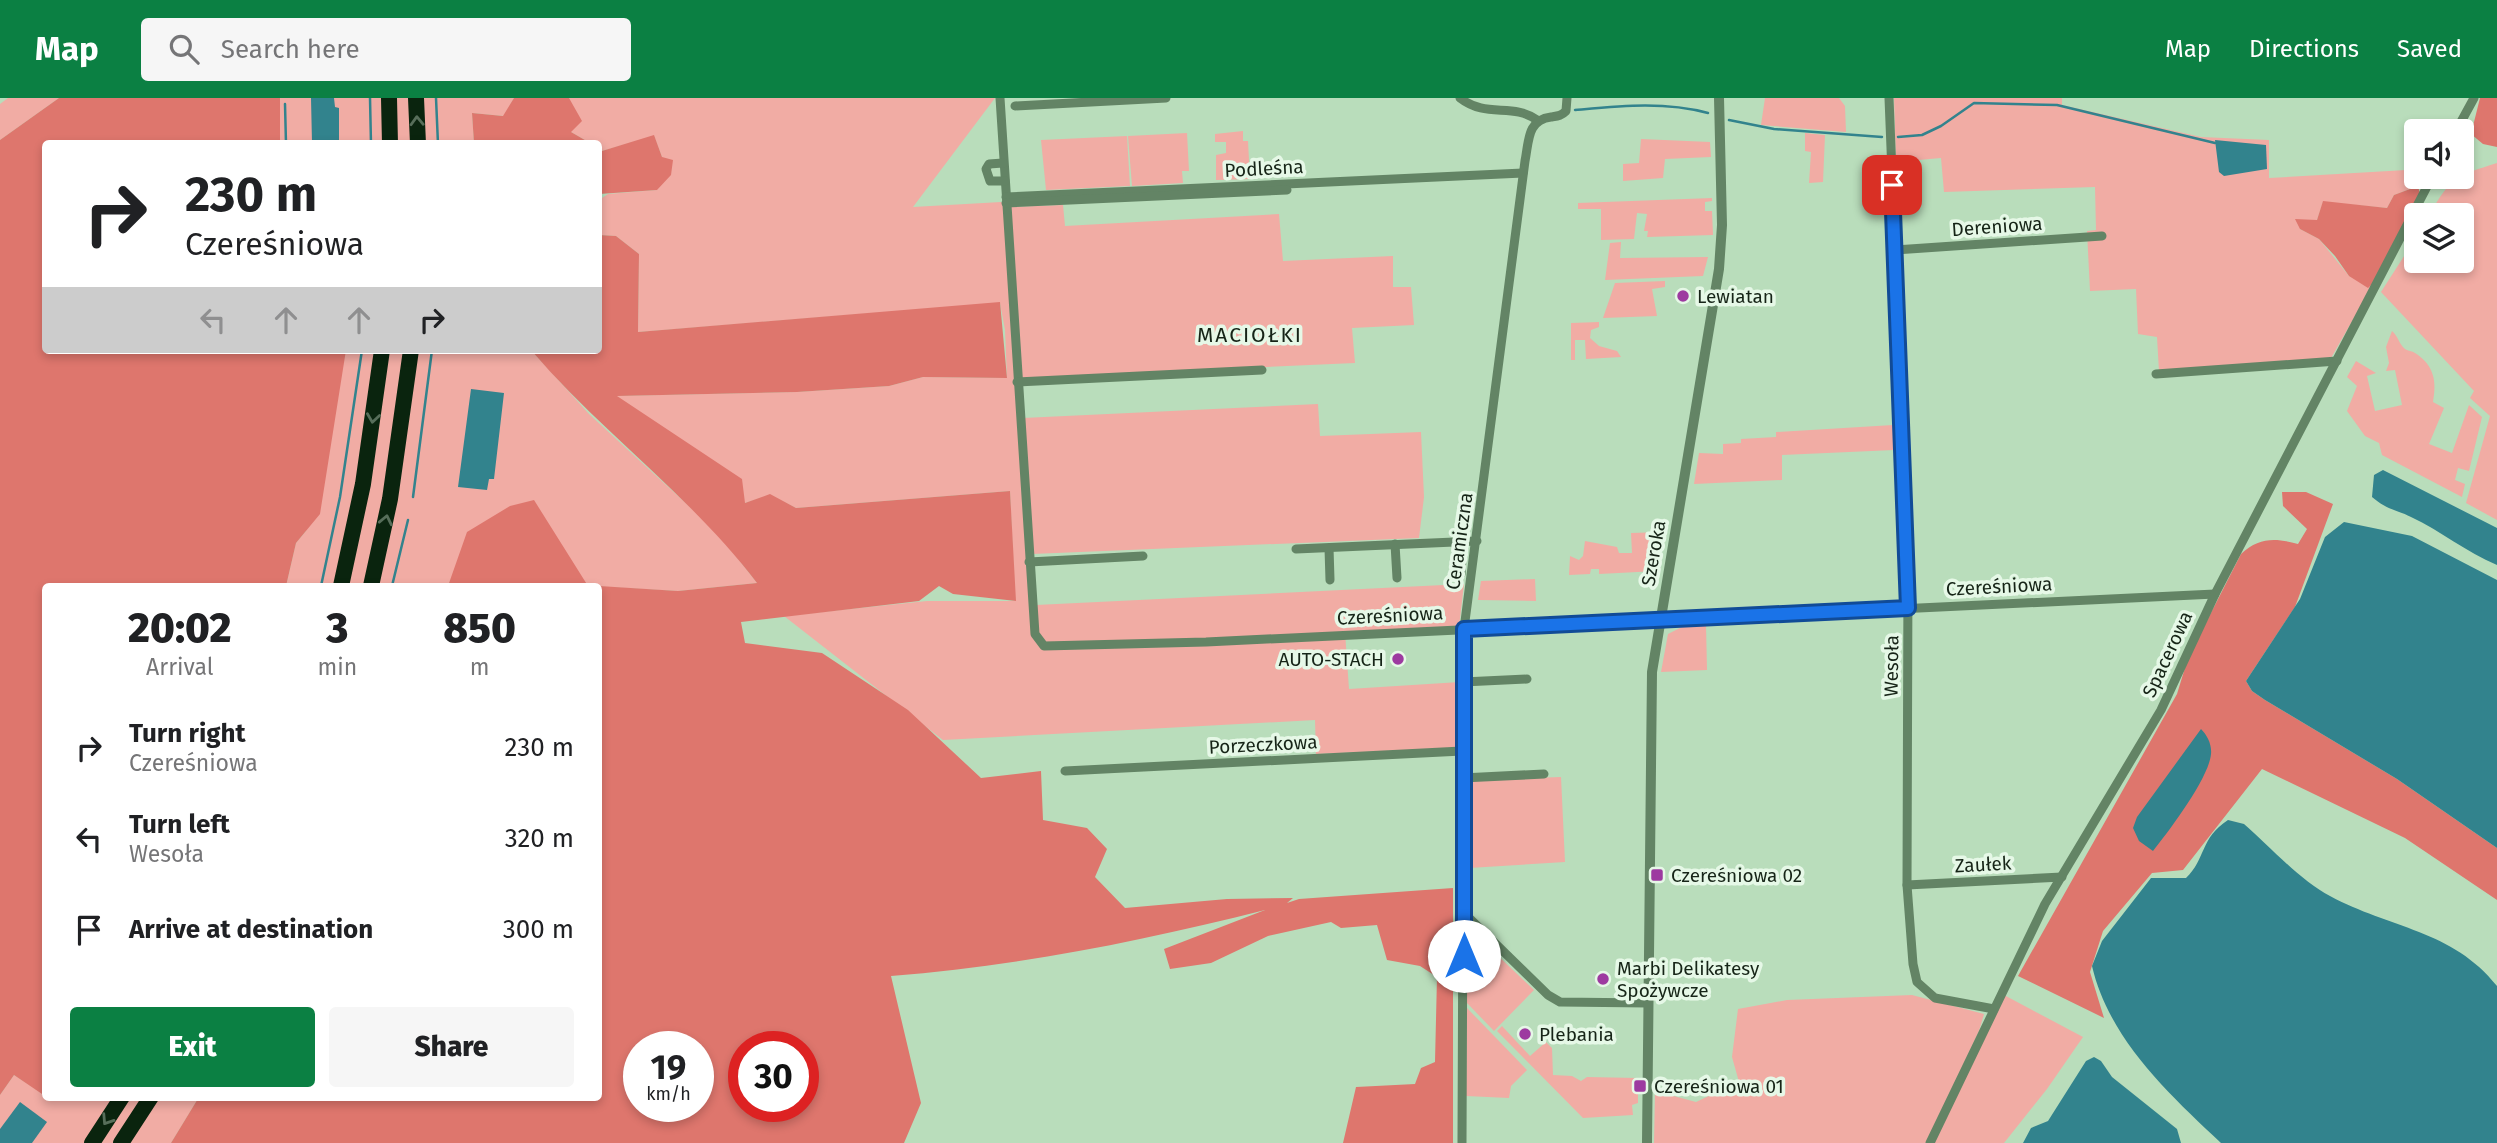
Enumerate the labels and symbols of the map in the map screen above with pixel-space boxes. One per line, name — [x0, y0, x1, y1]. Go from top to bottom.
one-way arrow — [410, 115, 425, 126]
street label: Podleśna — [1224, 155, 1304, 182]
pin — [1862, 155, 1922, 215]
street label: Dereniowa — [1951, 212, 2043, 241]
place label: Lewiatan — [1697, 285, 1774, 308]
marker: Lewiatan — [1675, 288, 1691, 304]
district label: MACIOŁKI — [1197, 322, 1303, 348]
one-way arrow — [366, 412, 381, 424]
street label: Ceramiczna — [1441, 491, 1478, 591]
one-way arrow — [377, 514, 392, 526]
street label: Szeroka — [1636, 518, 1671, 588]
street label: Czereśniowa — [1945, 572, 2053, 601]
street label: Czereśniowa — [1336, 601, 1444, 630]
street label: Spacerowa — [2137, 607, 2197, 701]
street label: Wesoła — [1879, 635, 1904, 697]
place label: AUTO-STACH — [1278, 648, 1384, 671]
marker: AUTO-STACH — [1390, 651, 1406, 667]
street label: Porzeczkowa — [1208, 730, 1318, 759]
street label: Zaułek — [1954, 852, 2012, 877]
place label: Czereśniowa 02 — [1671, 864, 1802, 887]
marker: Czereśniowa 02 — [1649, 867, 1665, 883]
position arrow — [1427, 919, 1501, 993]
place label: Marbi Delikatesy Spożywcze — [1617, 957, 1760, 1002]
marker: Marbi Delikatesy Spożywcze — [1595, 971, 1611, 987]
place label: Plebania — [1539, 1023, 1614, 1046]
marker: Plebania — [1517, 1026, 1533, 1042]
speed limit sign: 30 — [728, 1031, 819, 1122]
place label: Czereśniowa 01 — [1654, 1075, 1784, 1098]
marker: Czereśniowa 01 — [1632, 1078, 1648, 1094]
one-way arrow — [103, 1112, 116, 1125]

